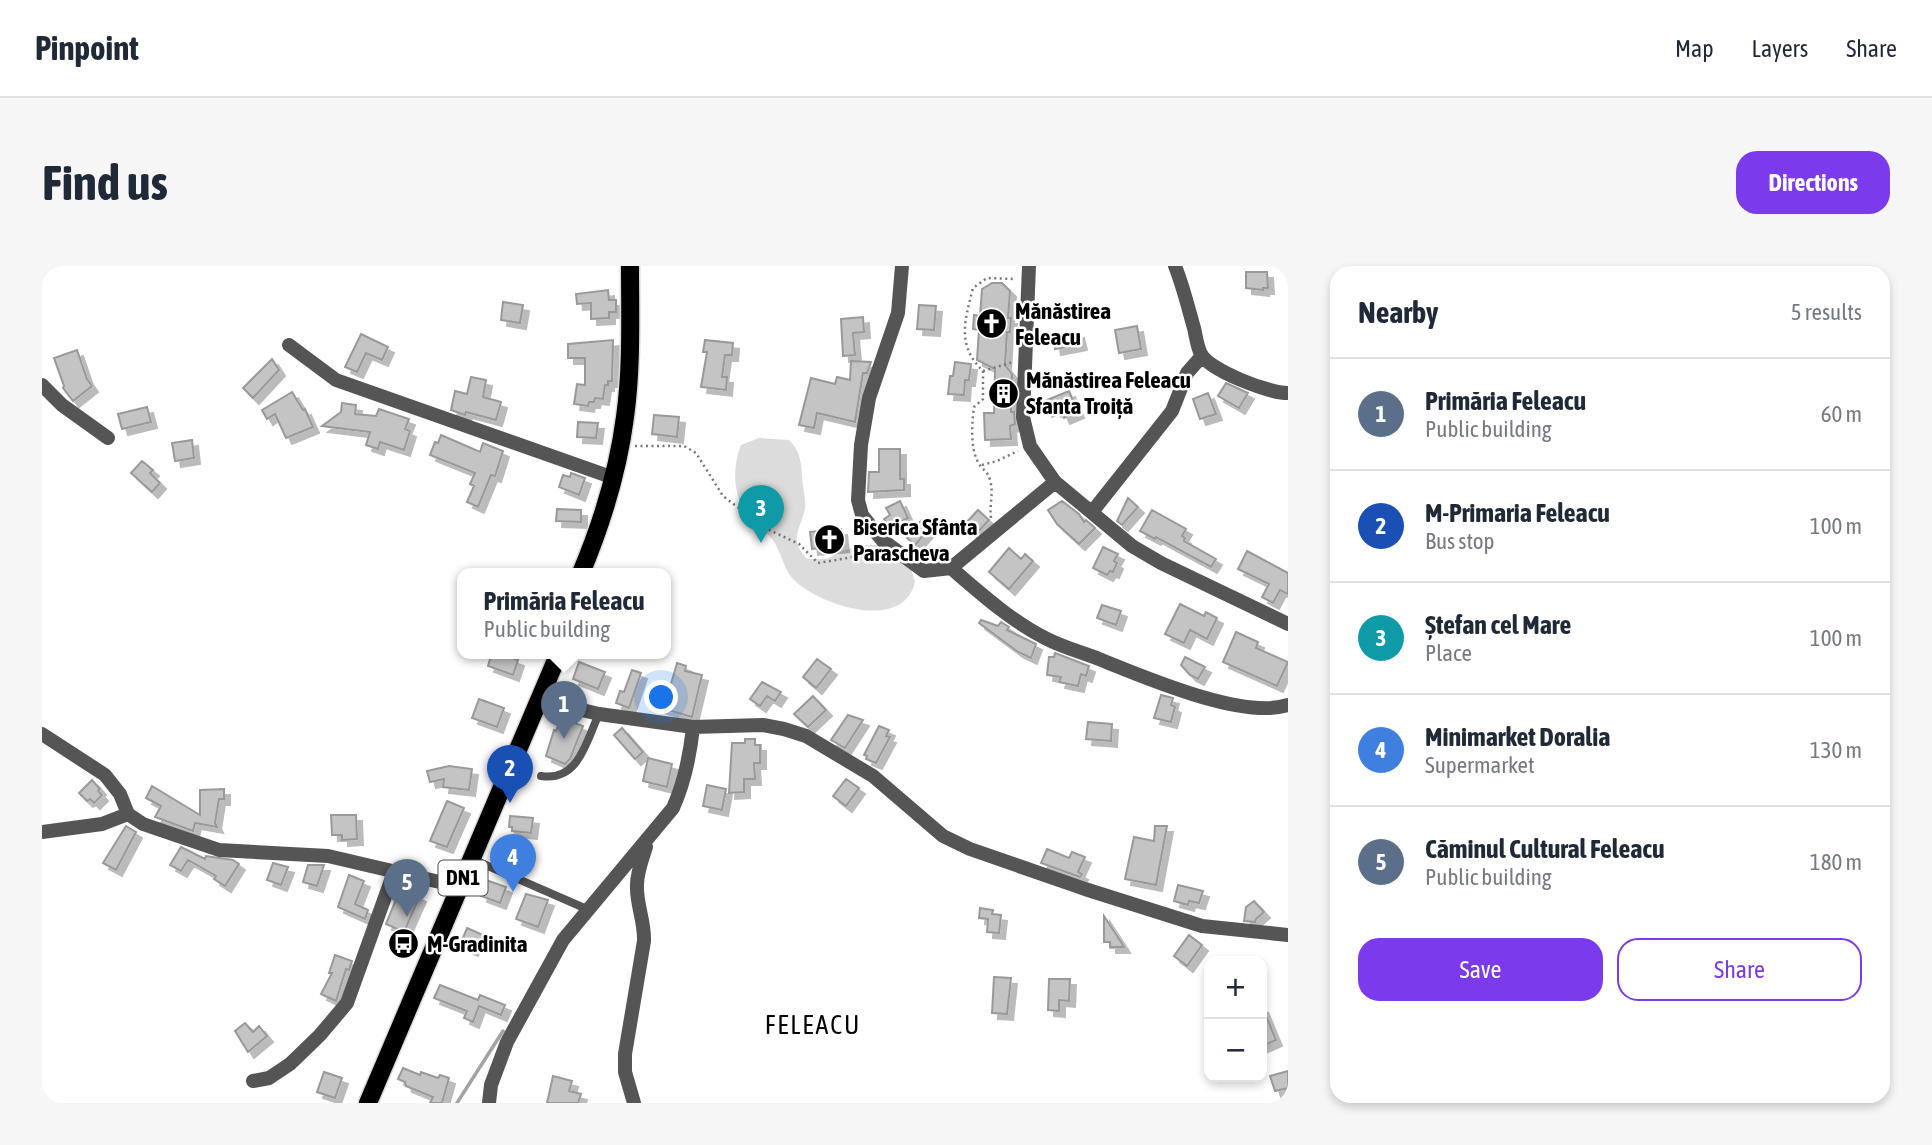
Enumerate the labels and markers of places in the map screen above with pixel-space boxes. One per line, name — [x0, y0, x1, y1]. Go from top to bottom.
place label: Mănăstirea Feleacu — [1015, 298, 1111, 350]
church icon: Mănăstirea Feleacu — [975, 307, 1009, 341]
place label: Mănăstirea Feleacu Sfanta Troiță — [1026, 367, 1191, 420]
building icon: Mănăstirea Feleacu Sfanta Troiță — [986, 376, 1020, 410]
pin: 3 — [738, 485, 784, 543]
place label: Biserica Sfânta Parascheva — [853, 514, 978, 566]
church icon: Biserica Sfânta Parascheva — [813, 523, 847, 557]
pin: 1 — [541, 681, 587, 739]
pin: 2 — [487, 745, 533, 803]
pin: 4 — [490, 834, 536, 892]
pin: 5 — [384, 859, 430, 917]
bus stop icon: M-Gradinita — [387, 927, 421, 961]
place label: M-Gradinita — [427, 931, 528, 957]

